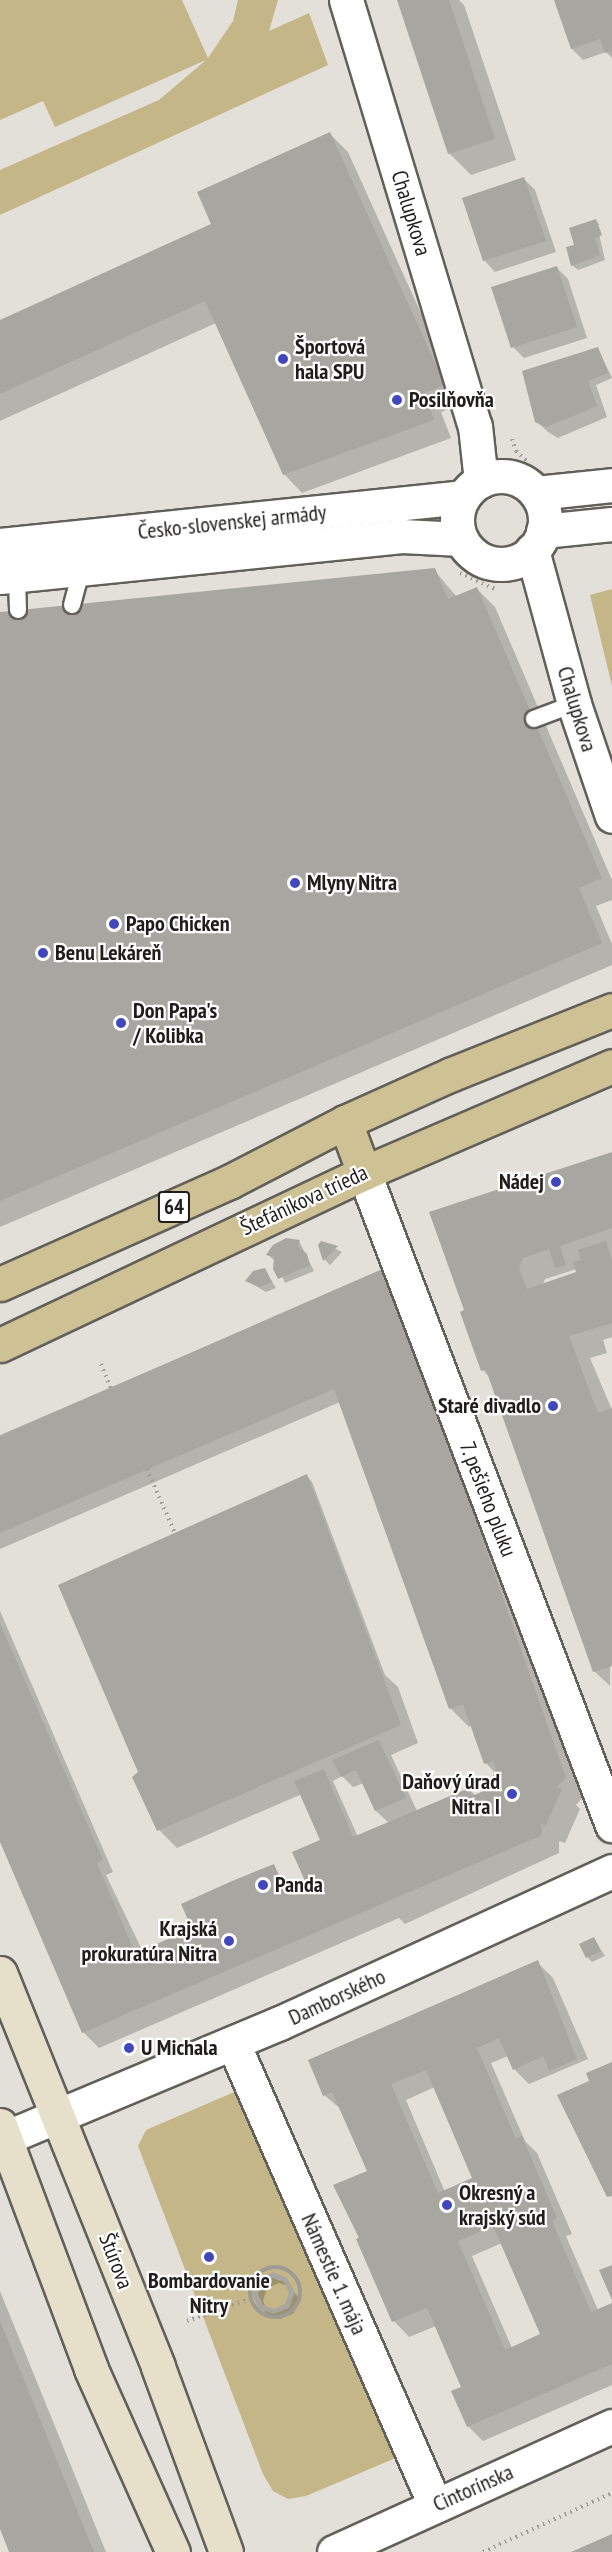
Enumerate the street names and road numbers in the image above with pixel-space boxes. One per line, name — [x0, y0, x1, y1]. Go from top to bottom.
street label: Chalupkova — [386, 167, 436, 259]
street label: Česko-slovenskej armády — [136, 499, 328, 545]
street label: Chalupkova — [552, 663, 602, 755]
street label: Štefánikova trieda — [236, 1159, 372, 1241]
road number: 64 — [158, 1189, 190, 1225]
street label: 7. pešieho pluku — [454, 1437, 522, 1561]
street label: Damborského — [284, 1963, 390, 2031]
street label: Námestie 1. mája — [295, 2209, 373, 2339]
street label: Štúrova — [93, 2229, 139, 2293]
street label: Cintorínska — [429, 2459, 517, 2517]

